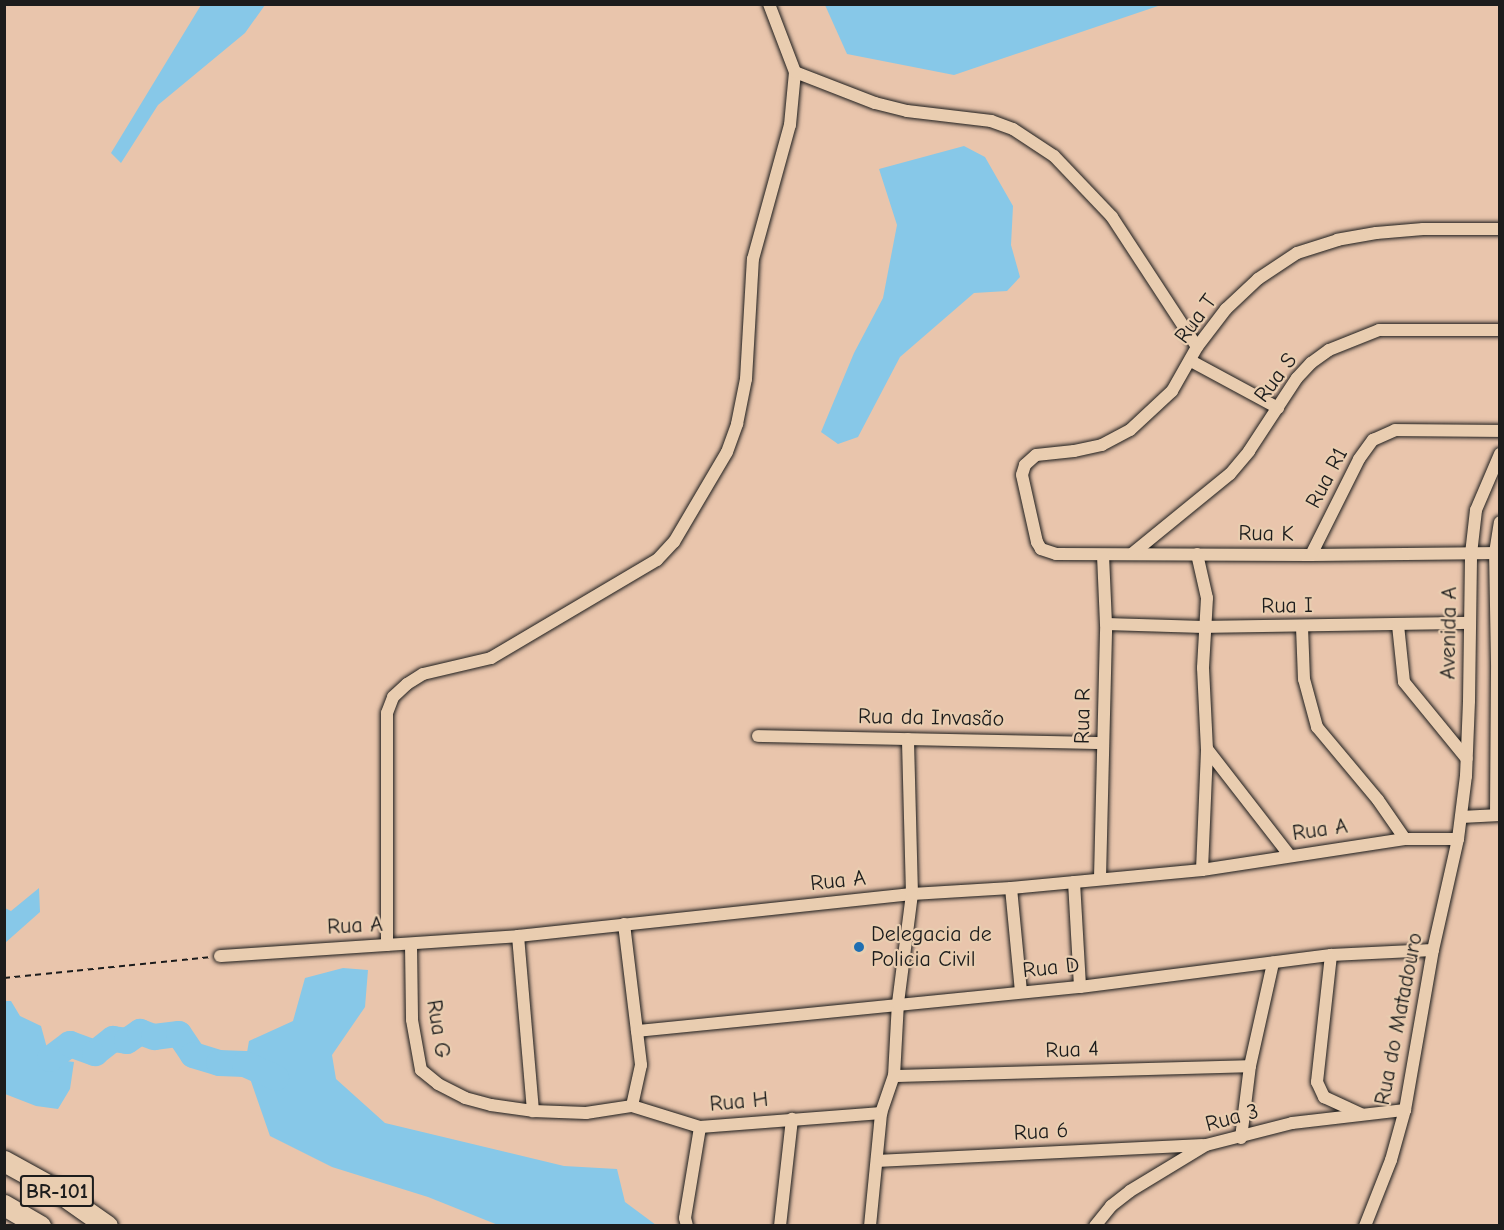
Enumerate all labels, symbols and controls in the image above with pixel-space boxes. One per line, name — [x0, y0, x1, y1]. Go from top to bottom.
street label: Rua T — [1169, 289, 1223, 349]
street label: Rua S — [1249, 348, 1303, 408]
street label: Rua R1 — [1300, 443, 1354, 513]
street label: Rua K — [1238, 520, 1294, 548]
street label: Avenida A — [1435, 586, 1463, 680]
street label: Rua I — [1261, 592, 1313, 620]
street label: Rua R — [1069, 688, 1097, 744]
street label: Rua da Invasão — [858, 704, 1004, 732]
street label: Rua A — [1291, 813, 1349, 847]
street label: Rua A — [809, 865, 867, 897]
street label: Rua A — [326, 911, 384, 941]
place label: Delegacia de Policia Civil — [871, 921, 992, 972]
street label: Rua do Matadouro — [1369, 931, 1429, 1107]
marker: Delegacia de Policia Civil — [852, 940, 866, 954]
street label: Rua D — [1021, 952, 1081, 984]
street label: Rua G — [420, 998, 456, 1060]
street label: Rua 4 — [1045, 1036, 1099, 1064]
street label: Rua H — [708, 1086, 770, 1118]
street label: Rua 3 — [1202, 1098, 1262, 1138]
street label: Rua 6 — [1013, 1117, 1069, 1147]
road number: BR-101 — [20, 1173, 94, 1209]

